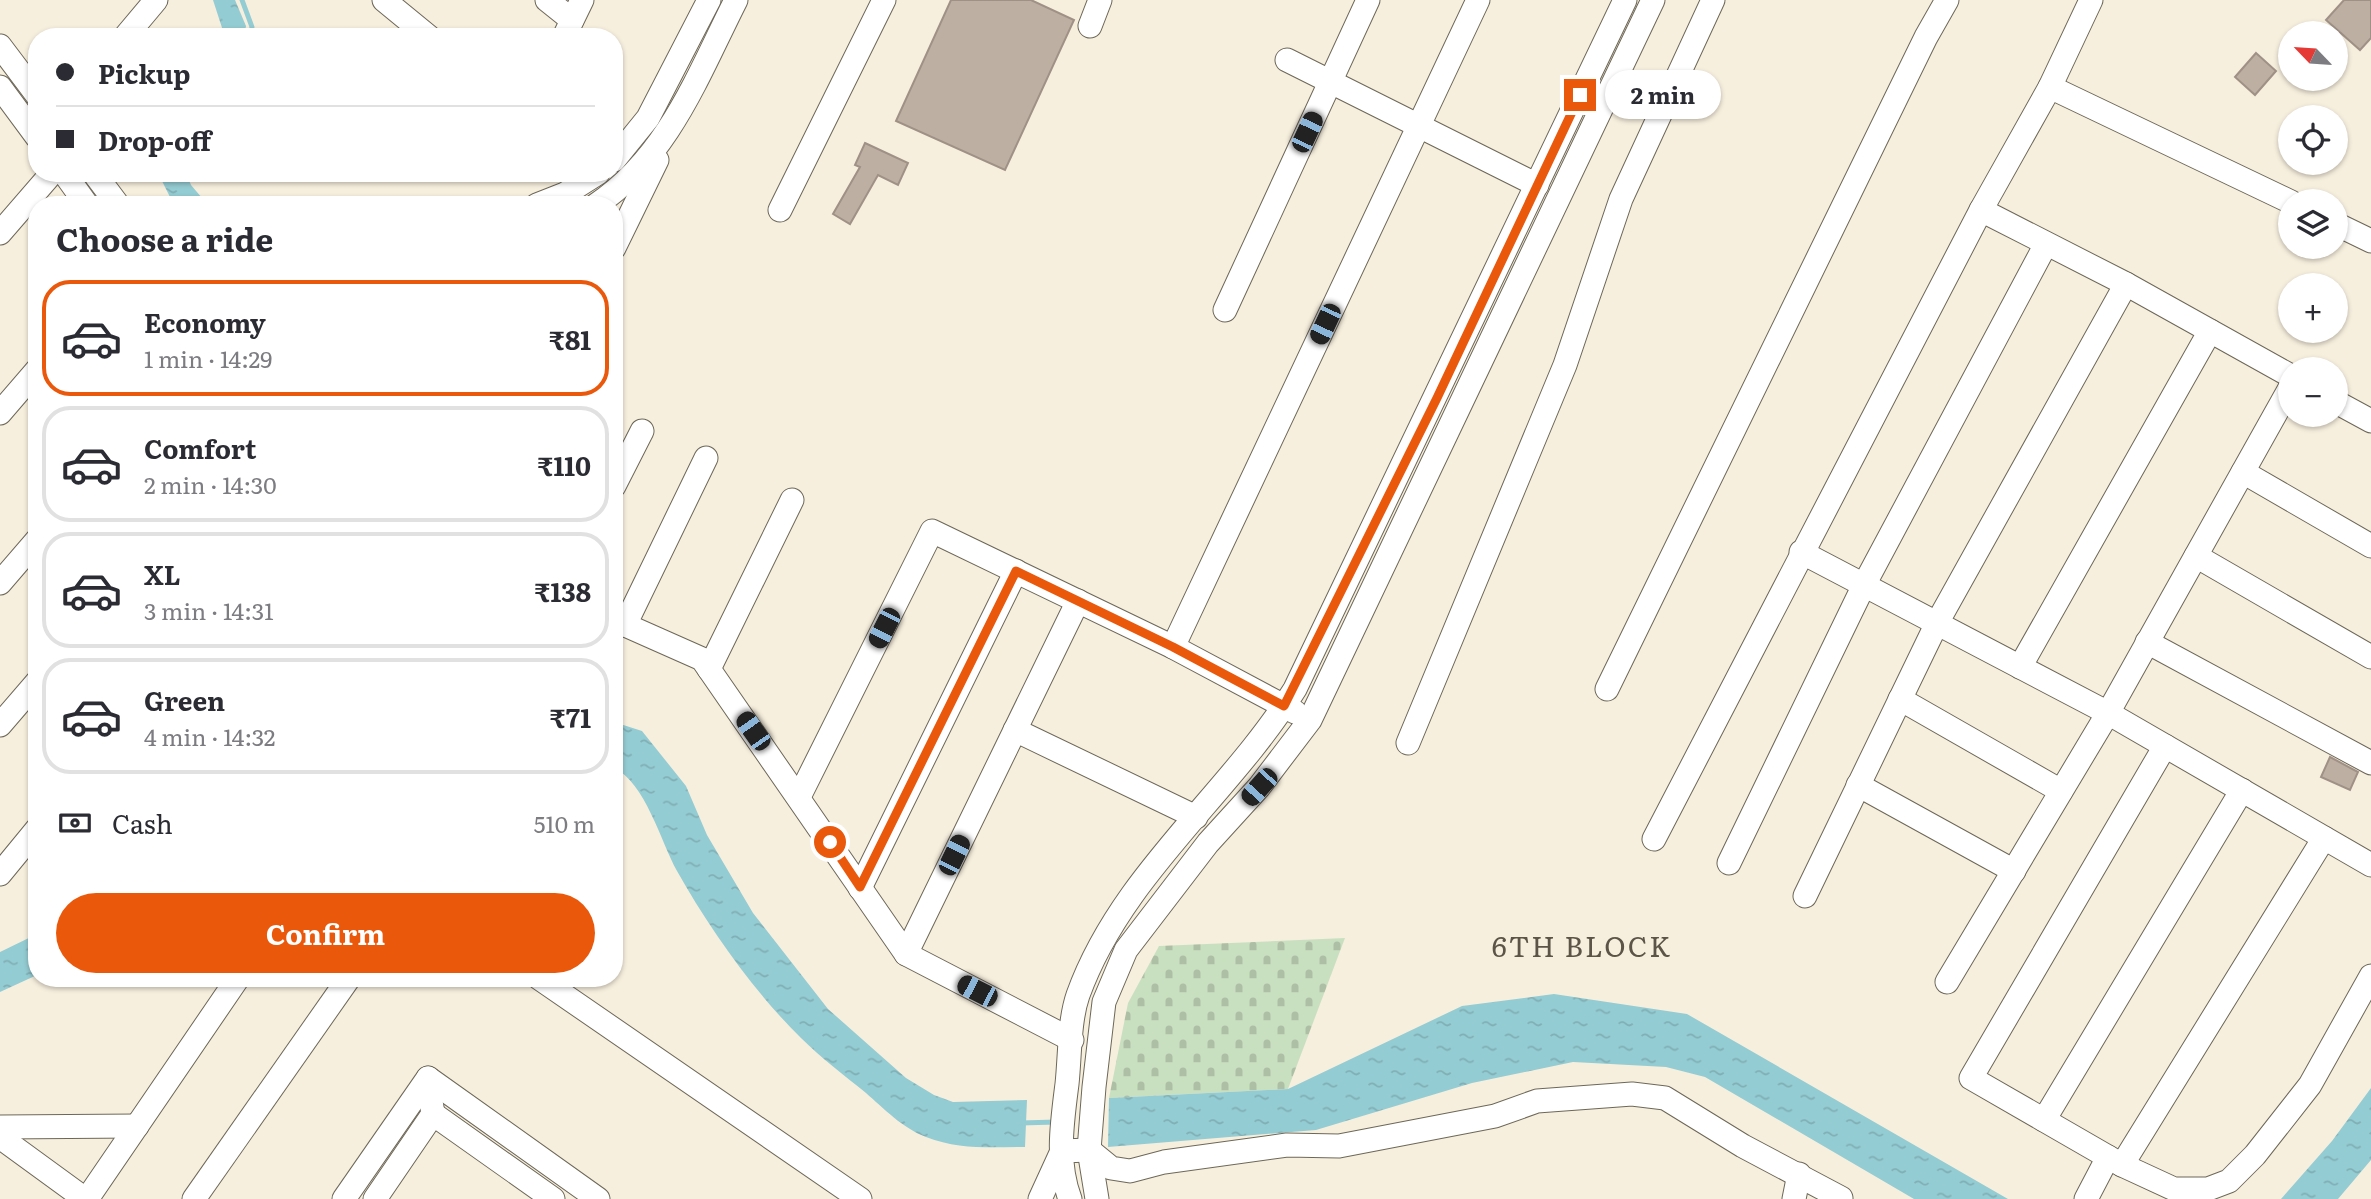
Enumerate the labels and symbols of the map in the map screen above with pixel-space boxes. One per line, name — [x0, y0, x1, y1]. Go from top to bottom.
north arrow — [2278, 21, 2348, 91]
callout: 2 min — [1604, 70, 1720, 119]
route end — [1564, 79, 1596, 111]
car — [1289, 109, 1326, 155]
car — [1307, 301, 1344, 347]
car — [866, 605, 903, 651]
car — [733, 708, 774, 754]
car — [1238, 764, 1281, 810]
route start — [814, 826, 846, 858]
car — [936, 832, 973, 878]
district label: 6TH BLOCK — [1492, 924, 1672, 966]
car — [954, 972, 1001, 1010]

